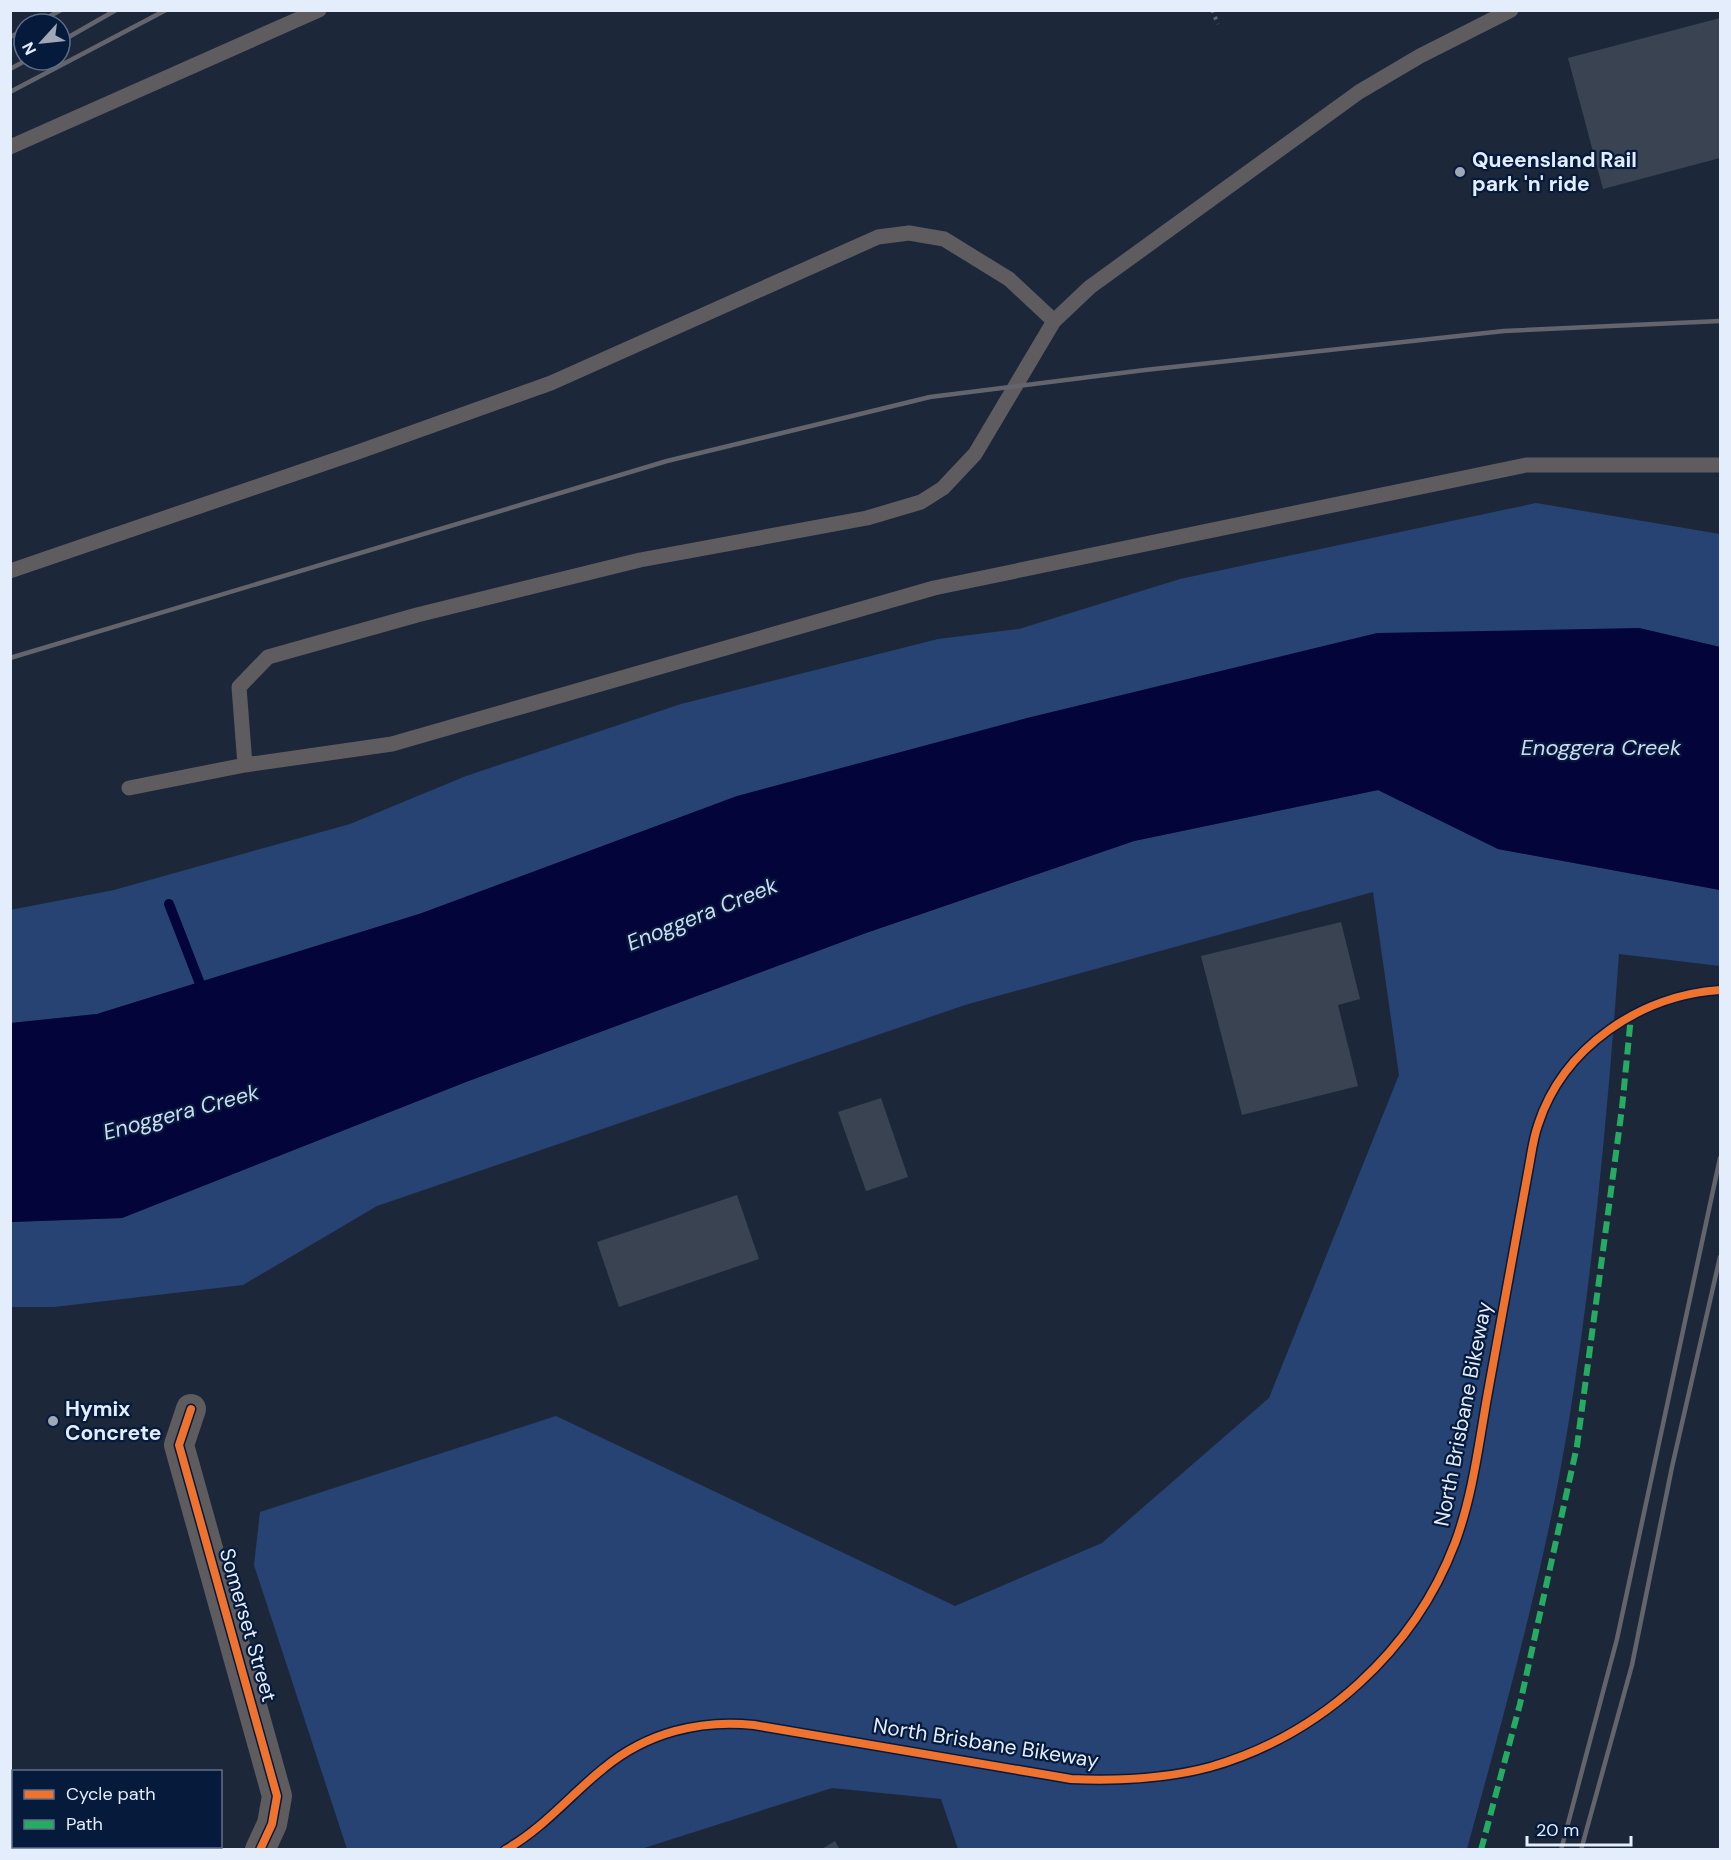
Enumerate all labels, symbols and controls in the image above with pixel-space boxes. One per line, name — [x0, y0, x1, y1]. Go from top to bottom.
north arrow — [12, 12, 72, 72]
text: N — [17, 39, 41, 59]
place label: Queensland Rail park 'n' ride — [1472, 146, 1637, 198]
marker: Queensland Rail park 'n' ride — [1453, 165, 1467, 179]
water label: Enoggera Creek — [1521, 733, 1682, 762]
water label: Enoggera Creek — [622, 870, 782, 957]
water label: Enoggera Creek — [100, 1077, 263, 1147]
street label: North Brisbane Bikeway — [1427, 1299, 1499, 1529]
place label: Hymix Concrete — [65, 1395, 161, 1447]
marker: Hymix Concrete — [46, 1414, 60, 1428]
street label: Somerset Street — [213, 1545, 283, 1705]
street label: North Brisbane Bikeway — [871, 1711, 1101, 1775]
legend — [12, 1770, 222, 1848]
text: Cycle path — [66, 1782, 156, 1806]
scale bar — [1527, 1809, 1630, 1847]
text: Path — [66, 1812, 103, 1836]
text: 20 m — [1536, 1818, 1579, 1842]

